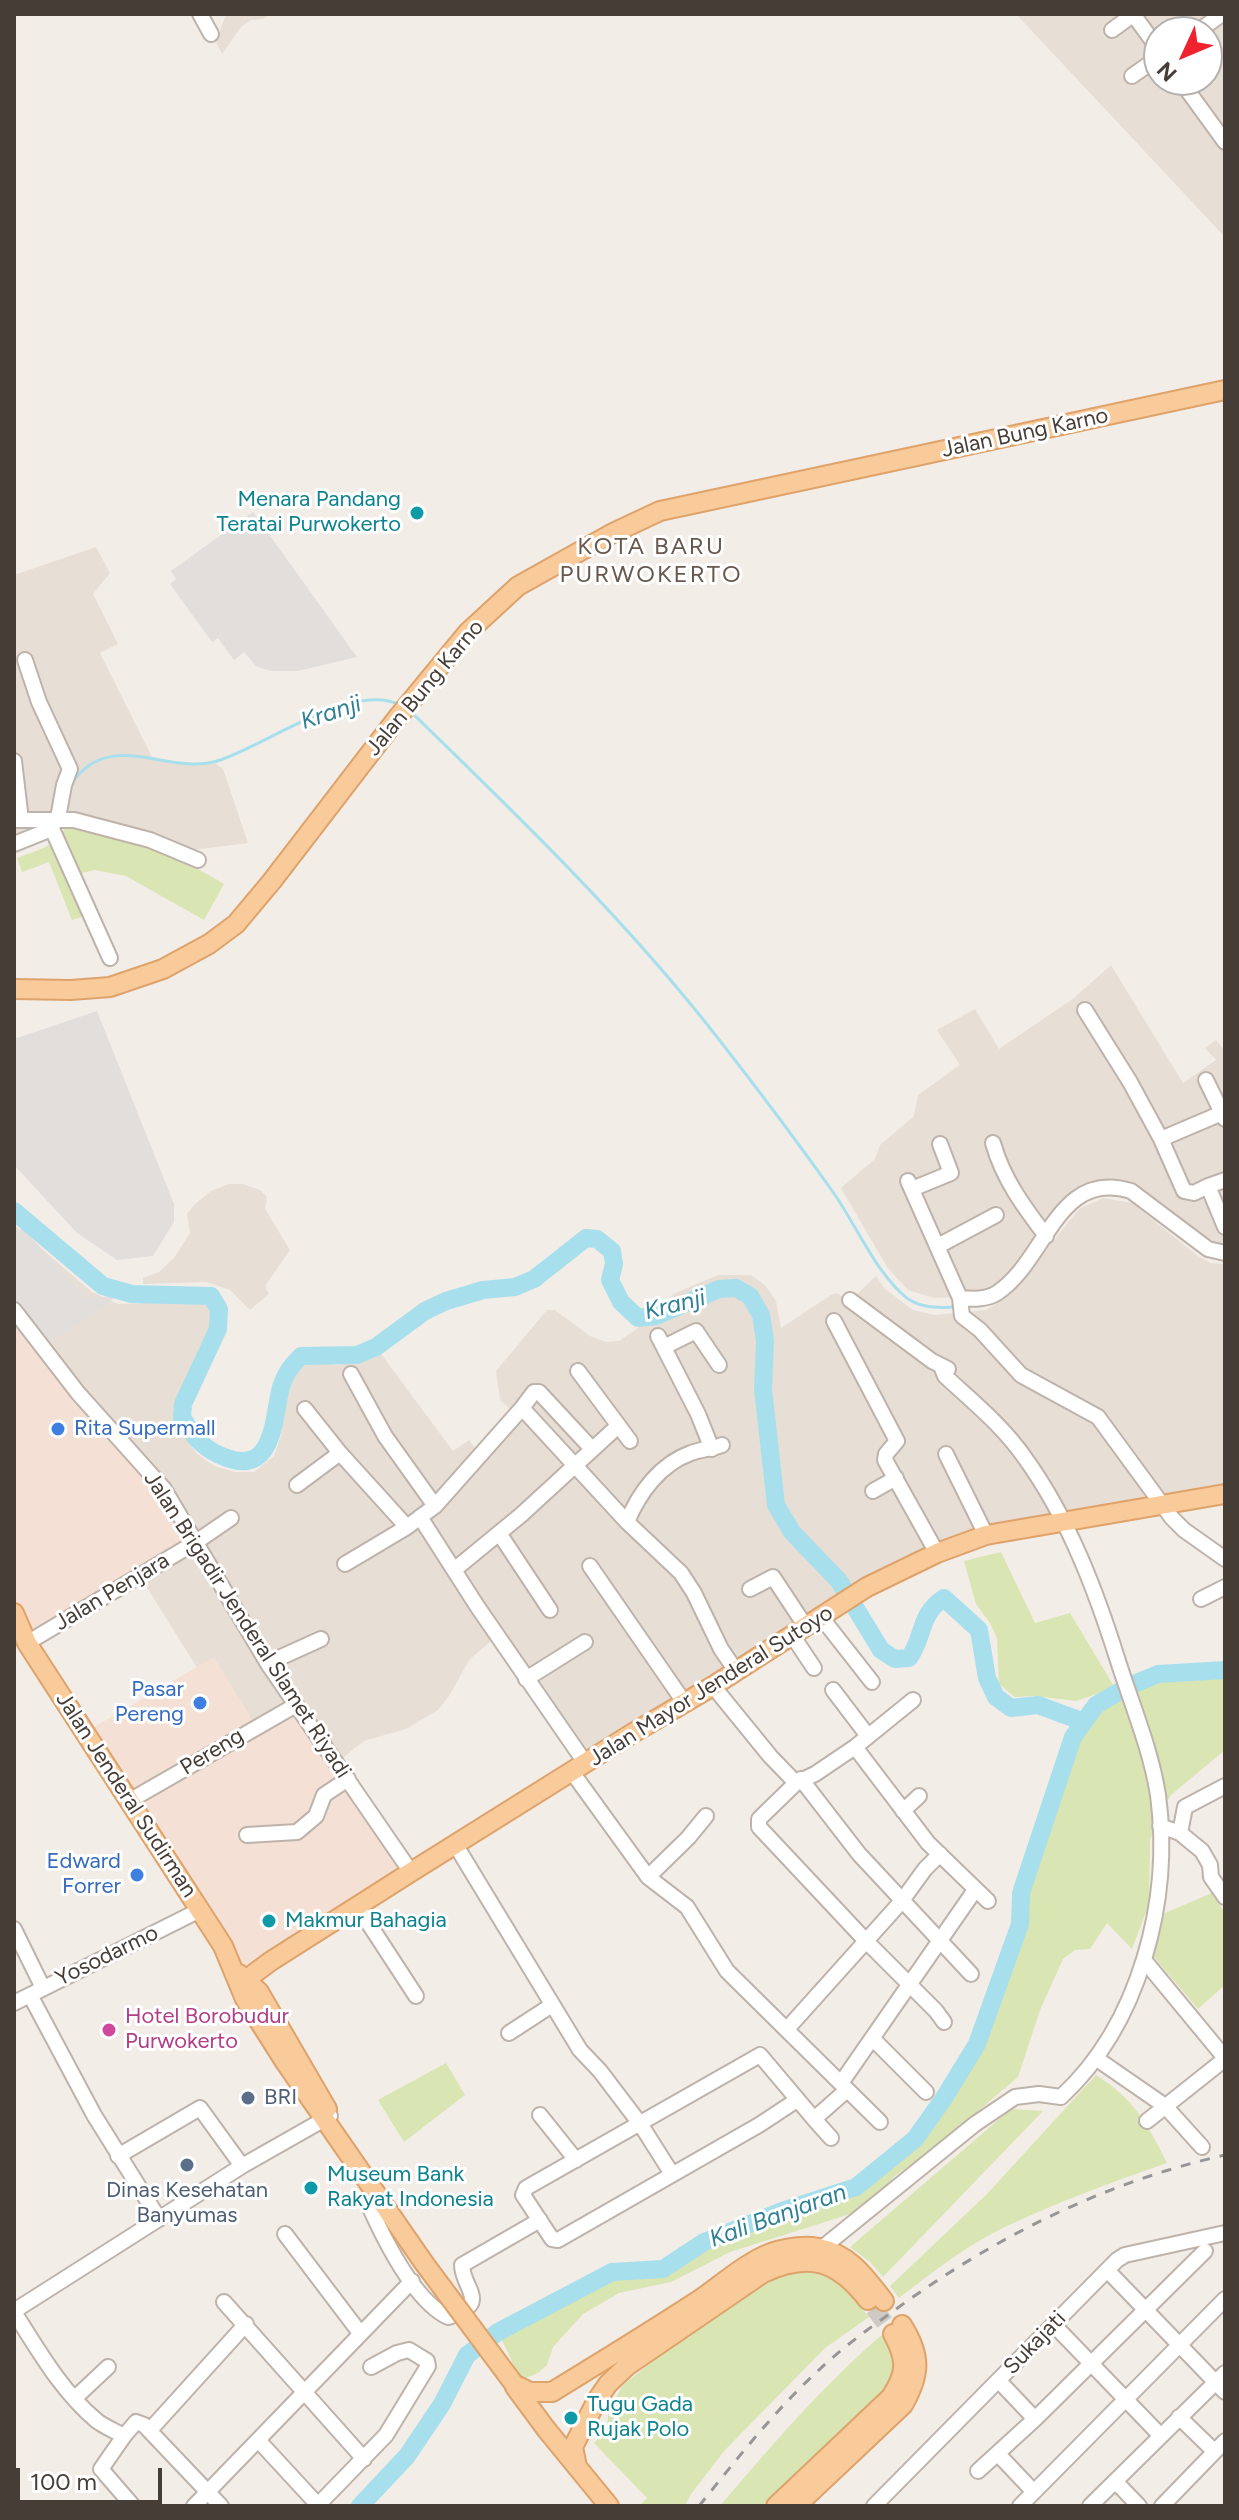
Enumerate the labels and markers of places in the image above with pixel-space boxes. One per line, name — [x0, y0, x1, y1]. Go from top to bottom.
place label: Menara Pandang Teratai Purwokerto — [217, 487, 401, 538]
marker: Menara Pandang Teratai Purwokerto — [408, 504, 426, 522]
place label: Rita Supermall — [74, 1416, 216, 1442]
marker: Rita Supermall — [49, 1420, 67, 1438]
place label: Pasar Pereng — [115, 1677, 184, 1728]
marker: Pasar Pereng — [191, 1694, 209, 1712]
place label: Edward Forrer — [47, 1849, 121, 1900]
marker: Edward Forrer — [128, 1866, 146, 1884]
place label: Makmur Bahagia — [285, 1908, 447, 1934]
marker: Makmur Bahagia — [260, 1912, 278, 1930]
place label: Hotel Borobudur Purwokerto — [125, 2004, 289, 2056]
marker: Hotel Borobudur Purwokerto — [100, 2021, 118, 2039]
place label: BRI — [264, 2085, 297, 2111]
marker: BRI — [239, 2089, 257, 2107]
marker: Dinas Kesehatan Banyumas — [178, 2156, 196, 2174]
place label: Museum Bank Rakyat Indonesia — [327, 2162, 494, 2214]
place label: Dinas Kesehatan Banyumas — [106, 2178, 268, 2230]
marker: Museum Bank Rakyat Indonesia — [302, 2179, 320, 2197]
place label: Tugu Gada Rujak Polo — [587, 2392, 693, 2444]
marker: Tugu Gada Rujak Polo — [562, 2409, 580, 2427]

